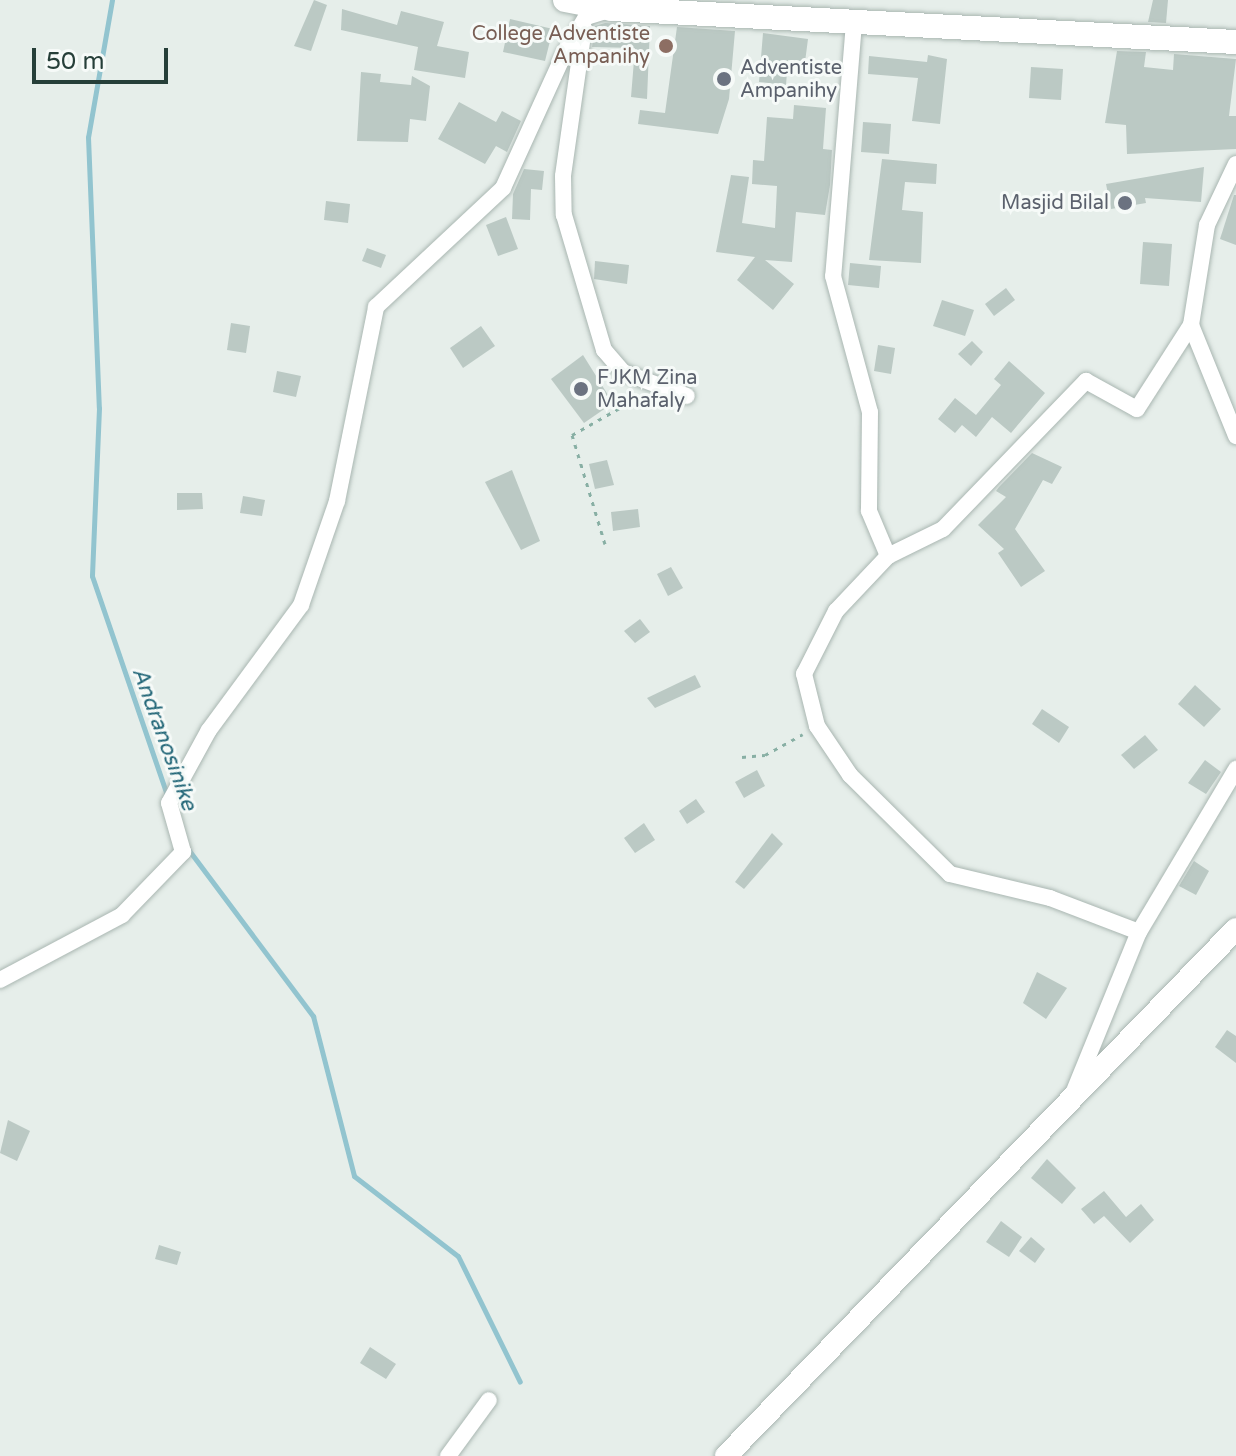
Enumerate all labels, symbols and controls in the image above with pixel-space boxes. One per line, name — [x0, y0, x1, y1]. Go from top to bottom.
place label: College Adventiste Ampanihy — [472, 22, 650, 69]
scale bar — [36, 32, 172, 82]
marker: College Adventiste Ampanihy — [657, 37, 675, 55]
text: 50 m — [46, 47, 104, 76]
place label: Adventiste Ampanihy — [740, 56, 842, 103]
marker: Adventiste Ampanihy — [715, 70, 733, 88]
place label: Masjid Bilal — [1001, 191, 1109, 215]
marker: Masjid Bilal — [1116, 194, 1134, 212]
place label: FJKM Zina Mahafaly — [597, 366, 698, 413]
marker: FJKM Zina Mahafaly — [572, 380, 590, 398]
water label: Andranosinike — [126, 664, 202, 814]

